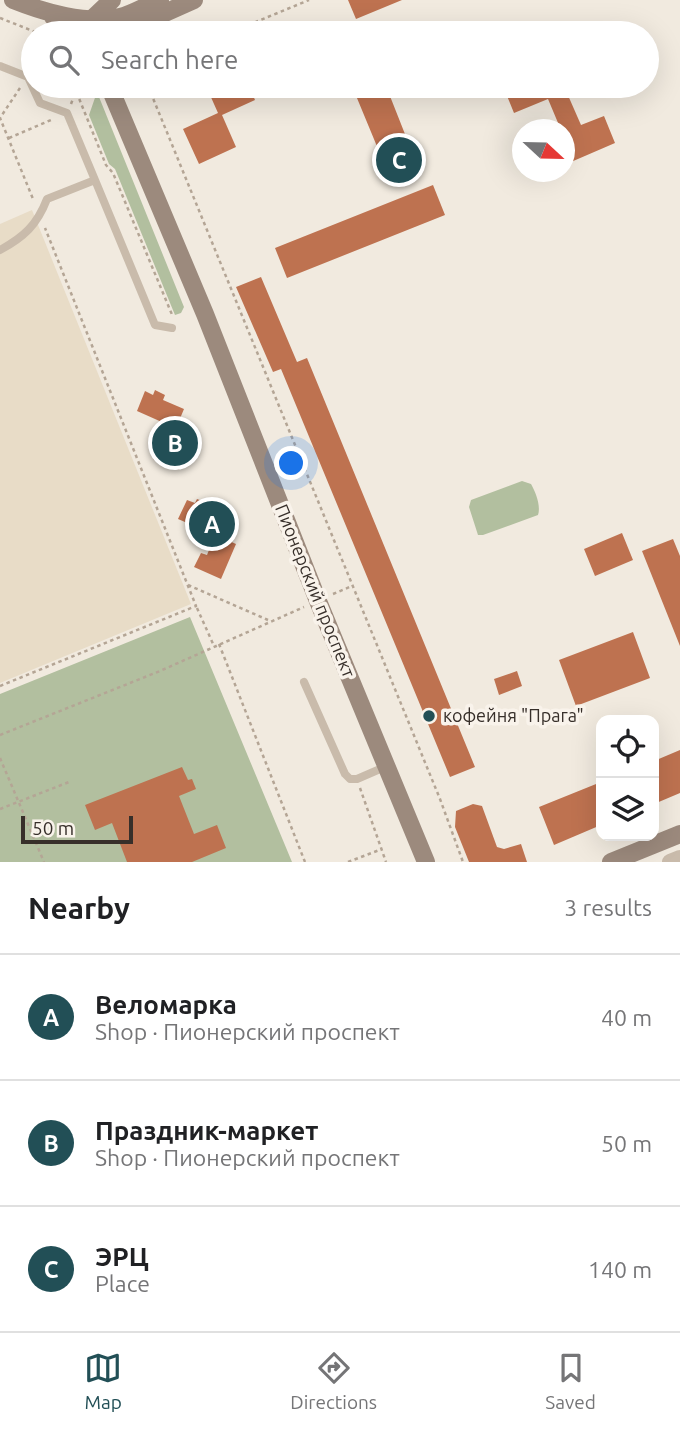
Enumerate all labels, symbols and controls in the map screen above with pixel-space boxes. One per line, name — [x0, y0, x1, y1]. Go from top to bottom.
search box — [21, 21, 659, 98]
icon: search — [45, 41, 83, 79]
text: Search here — [101, 45, 238, 74]
north arrow — [512, 119, 575, 182]
pin: C — [376, 134, 422, 186]
pin: B — [152, 417, 198, 469]
your location — [274, 446, 308, 480]
pin: A — [189, 498, 235, 550]
street label: Пионерский проспект — [272, 501, 360, 680]
place label: кофейня "Прага" — [443, 705, 584, 725]
marker: кофейня "Прага" — [421, 708, 437, 724]
map controls — [596, 715, 659, 841]
button: locate — [596, 715, 659, 778]
button: layers — [596, 778, 659, 841]
scale bar — [21, 813, 133, 845]
text: 50 m — [32, 817, 74, 839]
text: Nearby — [28, 891, 130, 925]
text: 3 results — [564, 895, 652, 920]
text: Веломарка — [95, 990, 237, 1019]
text: A — [43, 1005, 59, 1030]
text: 40 m — [601, 1005, 652, 1030]
text: Shop · Пионерский проспект — [95, 1019, 400, 1044]
text: Праздник-маркет — [95, 1116, 318, 1145]
text: B — [43, 1131, 59, 1156]
text: 50 m — [601, 1131, 652, 1156]
text: Shop · Пионерский проспект — [95, 1145, 400, 1170]
text: ЭРЦ — [95, 1242, 149, 1271]
text: C — [44, 1257, 58, 1282]
text: 140 m — [588, 1257, 652, 1282]
text: Place — [95, 1271, 150, 1296]
tab: Map — [84, 1349, 122, 1413]
tab: Directions — [290, 1349, 377, 1413]
tab: Saved — [545, 1349, 596, 1413]

